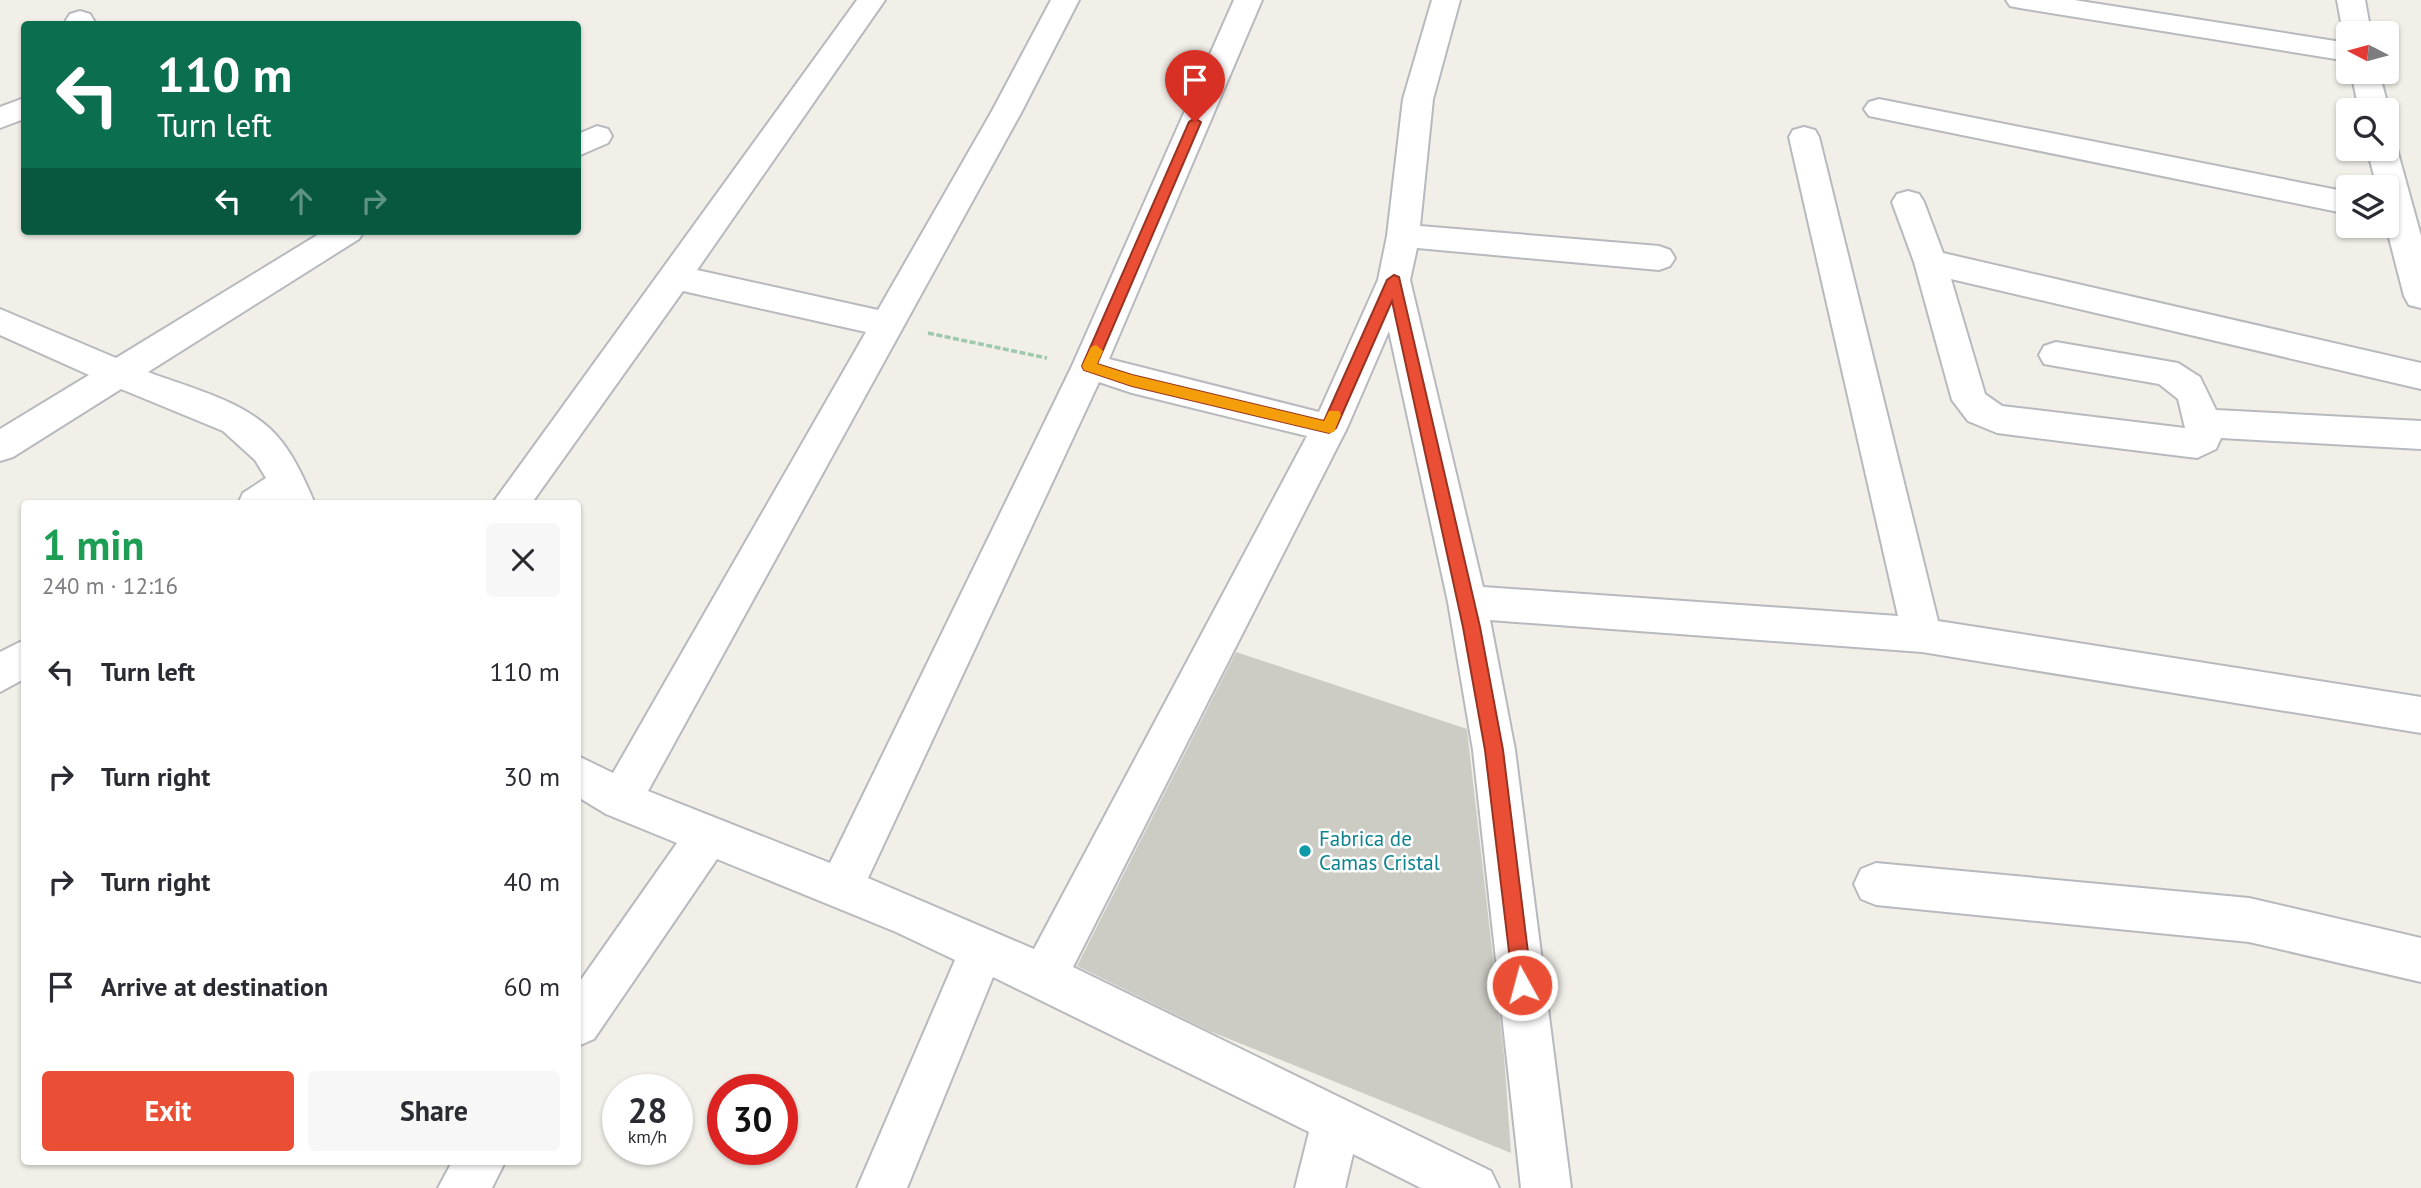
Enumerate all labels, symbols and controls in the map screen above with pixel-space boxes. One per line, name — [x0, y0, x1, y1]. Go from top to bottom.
north arrow — [2336, 21, 2399, 84]
map controls — [2336, 21, 2399, 238]
text: 110 m — [157, 42, 292, 106]
icon: left — [42, 49, 133, 140]
pin — [1165, 50, 1225, 122]
icon: arrive — [1176, 61, 1214, 99]
button: search — [2336, 98, 2399, 161]
text: Turn left — [157, 104, 272, 146]
button: layers — [2336, 175, 2399, 238]
icon: left — [209, 182, 247, 220]
icon: ahead — [282, 182, 320, 220]
icon: right — [355, 182, 393, 220]
text: 1 min — [42, 517, 144, 572]
button: close — [486, 523, 560, 597]
text: 240 m · 12:16 — [42, 571, 178, 600]
icon: left — [42, 653, 80, 691]
text: Turn left — [101, 655, 195, 688]
text: 110 m — [489, 655, 560, 688]
icon: right — [42, 758, 80, 796]
text: Turn right — [101, 760, 210, 793]
text: 30 m — [504, 760, 560, 793]
place label: Fabrica de Camas Cristal — [1319, 825, 1440, 876]
marker: Fabrica de Camas Cristal — [1297, 843, 1313, 859]
icon: right — [42, 863, 80, 901]
text: Turn right — [101, 865, 210, 898]
text: 40 m — [504, 865, 560, 898]
position arrow — [1485, 948, 1559, 1022]
icon: arrive — [42, 968, 80, 1006]
text: Arrive at destination — [101, 970, 328, 1003]
text: 60 m — [504, 970, 560, 1003]
button: Exit — [42, 1071, 294, 1151]
button: Share — [308, 1071, 560, 1151]
speed limit sign: 30 — [707, 1074, 798, 1165]
text: 28 — [628, 1087, 667, 1133]
text: km/h — [628, 1125, 667, 1148]

